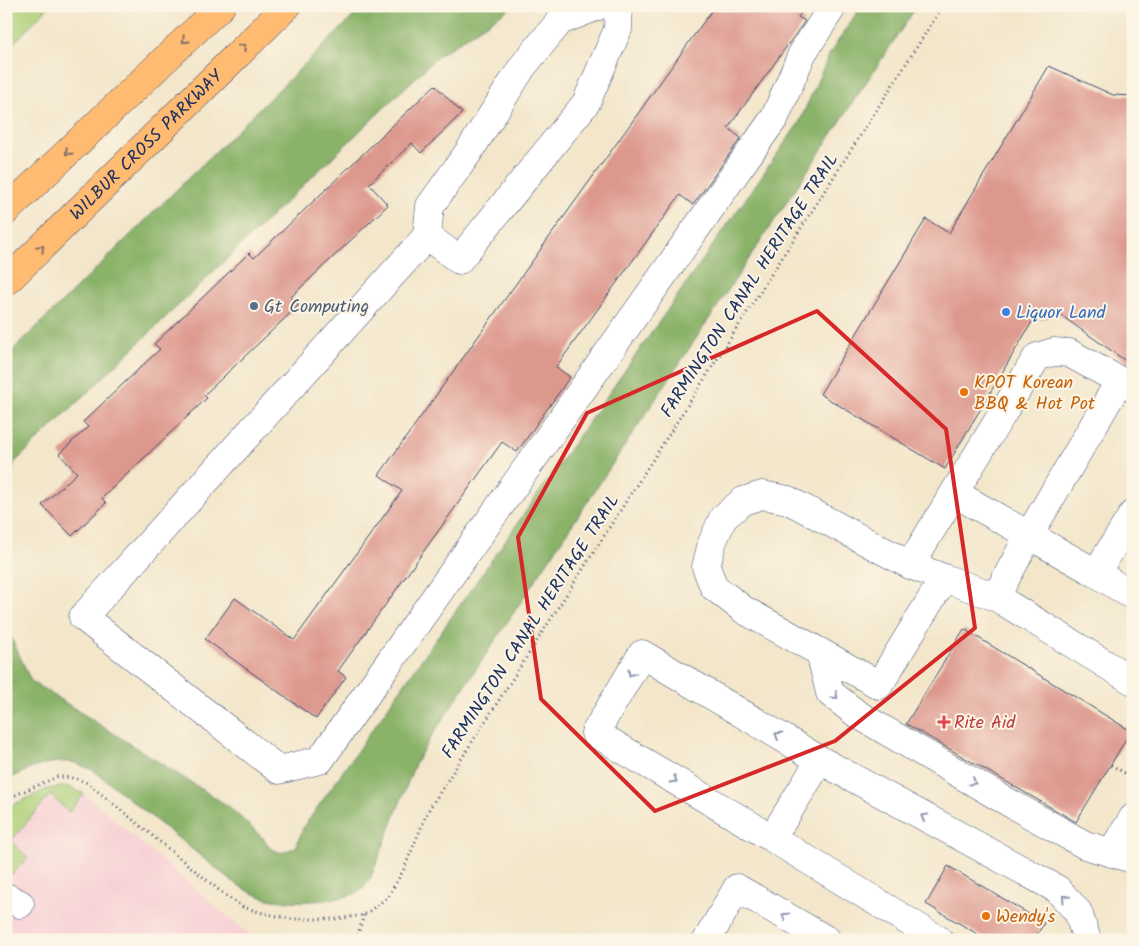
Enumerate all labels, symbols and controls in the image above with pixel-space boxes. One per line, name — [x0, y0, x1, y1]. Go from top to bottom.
one-way arrow — [182, 34, 191, 43]
one-way arrow — [238, 44, 247, 53]
street label: WILBUR CROSS PARKWAY — [63, 63, 231, 228]
one-way arrow — [65, 146, 74, 155]
street label: FARMINGTON CANAL HERITAGE TRAIL — [654, 148, 847, 424]
one-way arrow — [35, 245, 44, 254]
place label: Gt Computing — [264, 293, 369, 322]
place label: Liquor Land — [1016, 299, 1106, 328]
marker: Gt Computing — [248, 300, 260, 312]
marker: Liquor Land — [1000, 306, 1012, 318]
place label: KPOT Korean BBQ & Hot Pot — [974, 369, 1096, 419]
marker: KPOT Korean BBQ & Hot Pot — [958, 386, 970, 398]
street label: FARMINGTON CANAL HERITAGE TRAIL — [435, 489, 628, 765]
one-way arrow — [628, 667, 638, 676]
one-way arrow — [829, 691, 838, 700]
place label: Rite Aid — [954, 709, 1016, 738]
marker: Rite Aid — [938, 716, 950, 728]
one-way arrow — [775, 731, 784, 741]
one-way arrow — [669, 774, 678, 784]
one-way arrow — [967, 775, 976, 785]
one-way arrow — [921, 813, 930, 823]
one-way arrow — [1061, 894, 1070, 903]
place label: Wendy's — [996, 903, 1056, 932]
marker: Wendy's — [980, 910, 992, 922]
one-way arrow — [781, 912, 790, 922]

